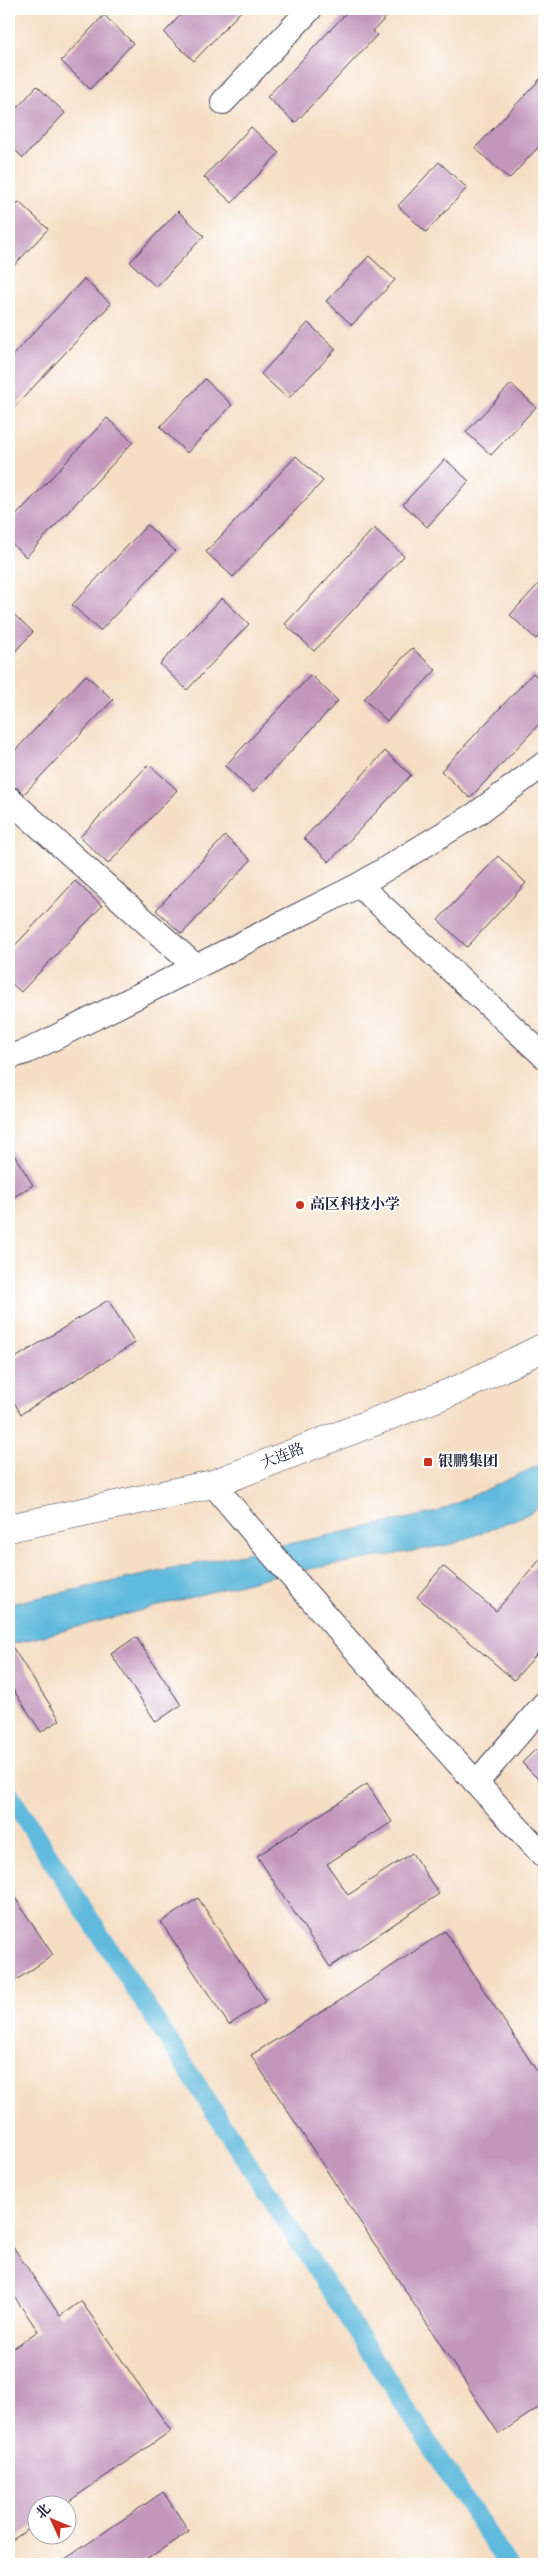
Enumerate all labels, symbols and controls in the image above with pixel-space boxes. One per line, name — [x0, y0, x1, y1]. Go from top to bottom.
place label: 高区科技小学 — [310, 1195, 400, 1216]
marker: 高区科技小学 — [294, 1199, 306, 1211]
street label: 大连路 — [258, 1439, 308, 1475]
place label: 银鹏集团 — [438, 1452, 498, 1473]
marker: 银鹏集团 — [422, 1456, 434, 1468]
north arrow — [28, 2496, 78, 2546]
text: 北 — [32, 2500, 55, 2524]

